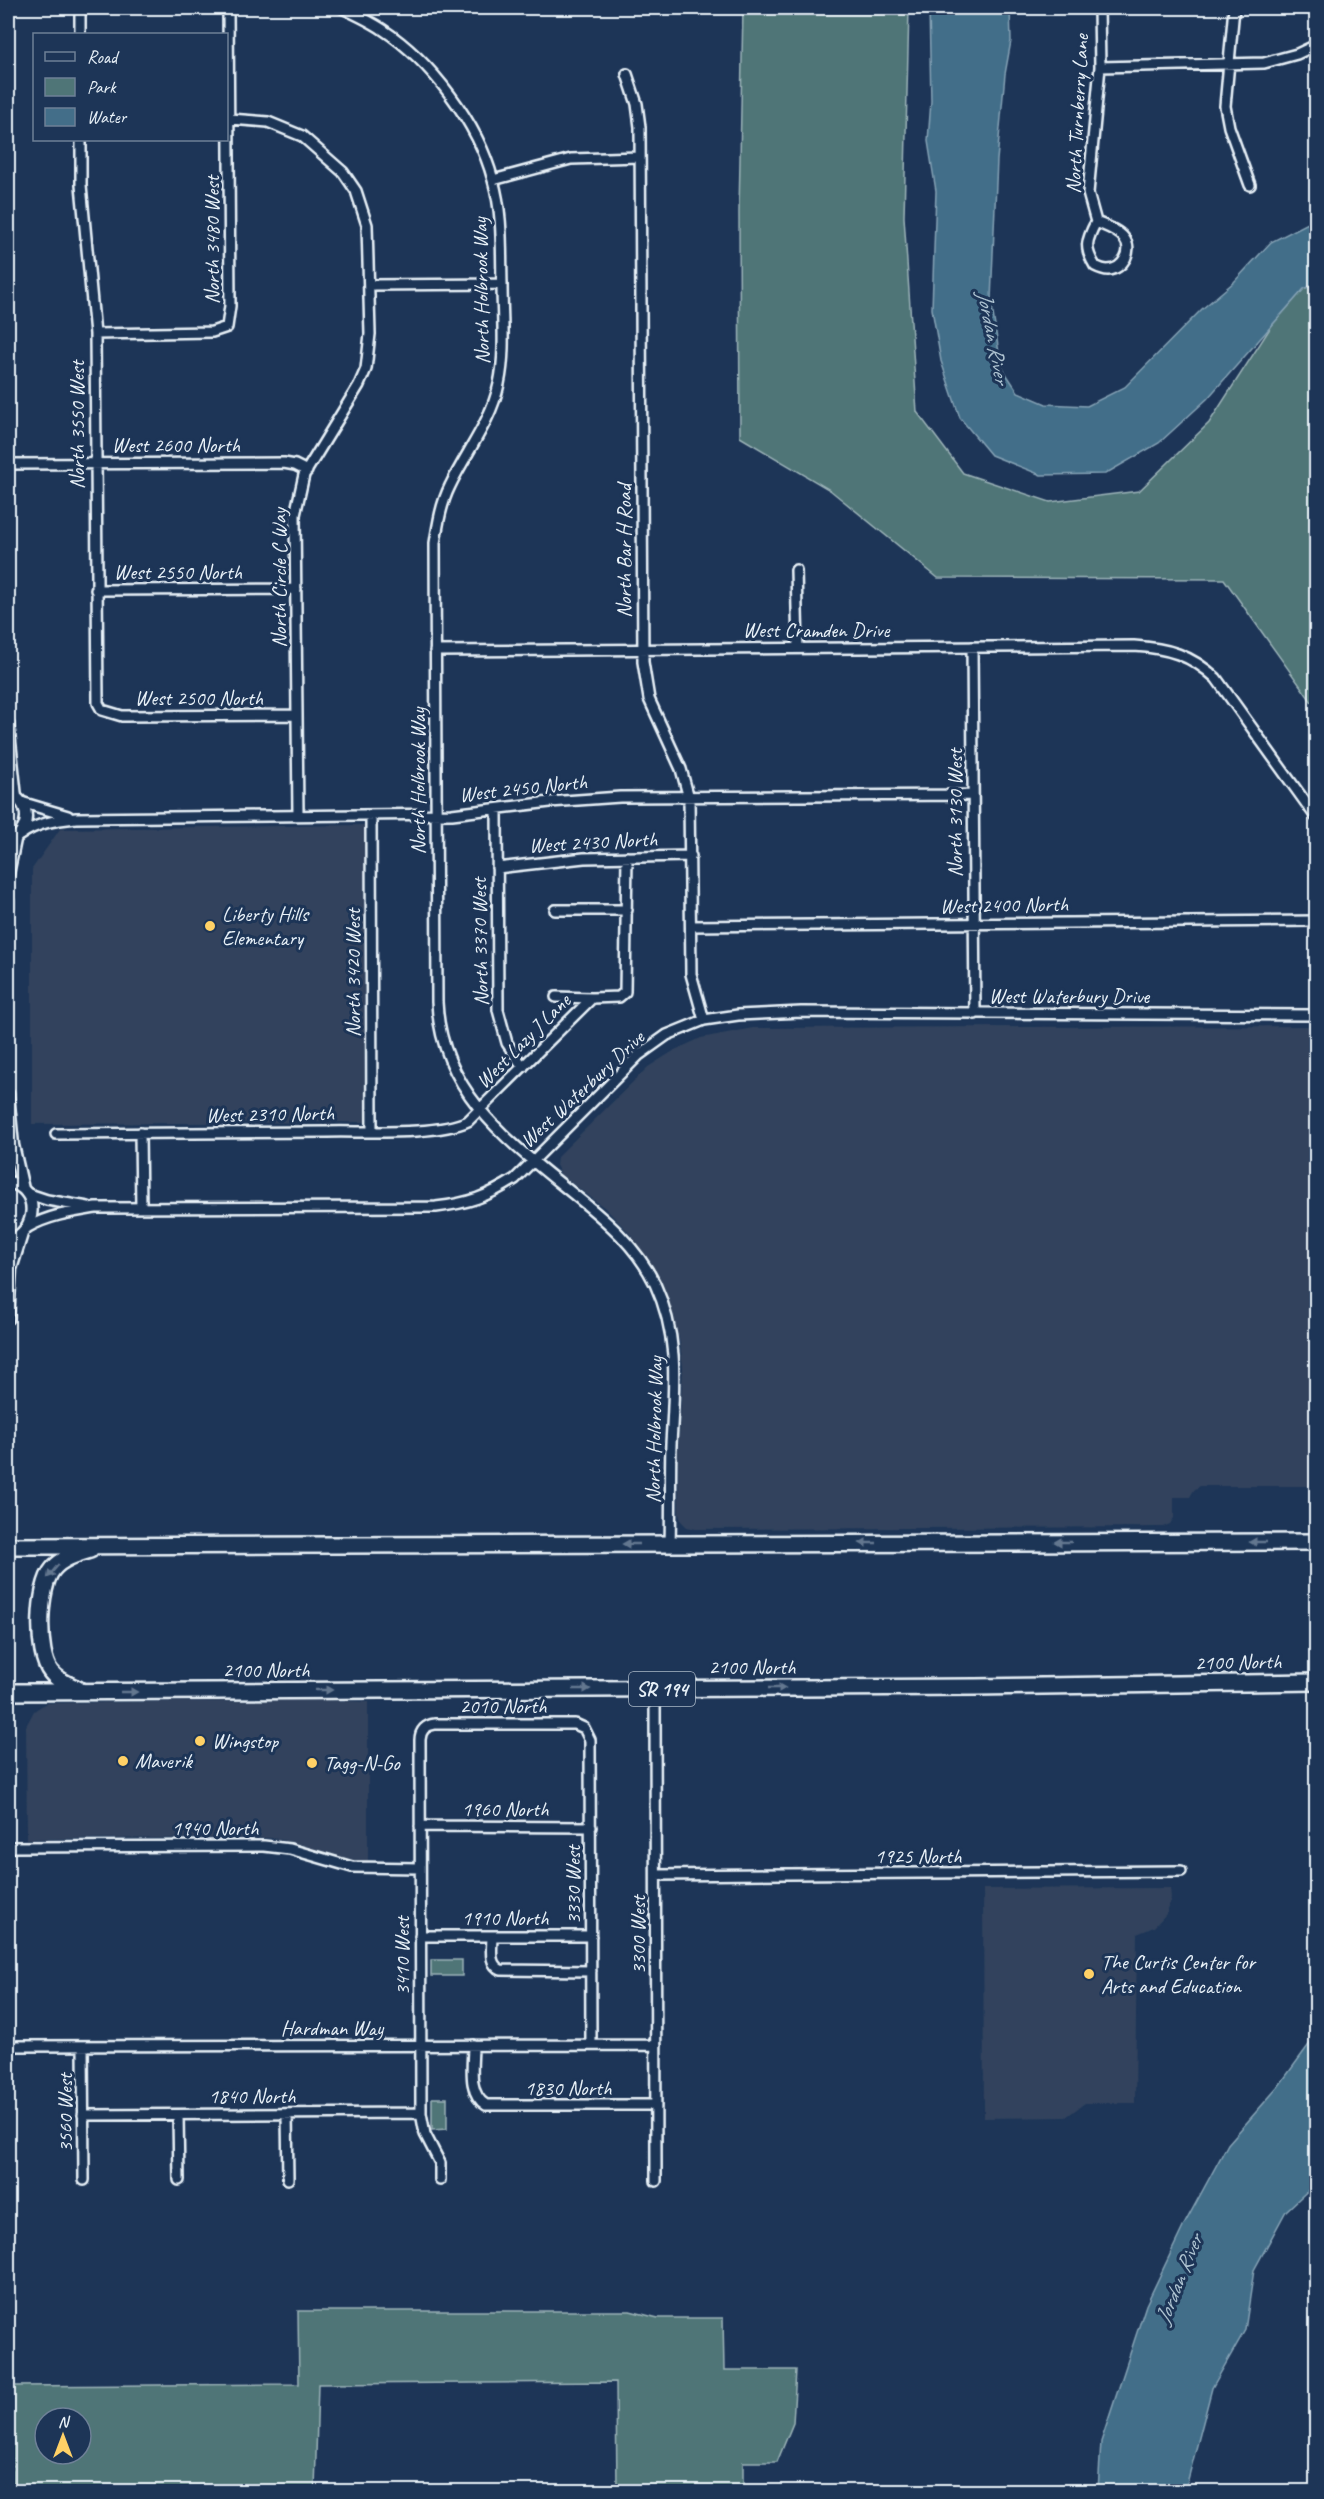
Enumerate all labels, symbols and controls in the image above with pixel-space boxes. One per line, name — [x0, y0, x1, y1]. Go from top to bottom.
legend — [33, 33, 228, 141]
street label: North Turnberry Lane — [1060, 33, 1094, 194]
text: Road — [87, 46, 120, 68]
text: Park — [87, 76, 117, 98]
text: Water — [87, 106, 128, 128]
street label: North 3480 West — [199, 174, 225, 304]
street label: North Holbrook Way — [467, 216, 495, 365]
water label: Jordan River — [970, 287, 1016, 389]
street label: North 3550 West — [64, 359, 90, 489]
street label: West 2600 North — [112, 432, 241, 458]
street label: North Bar H Road — [611, 480, 637, 618]
street label: North Circle C Way — [266, 506, 292, 648]
street label: West 2550 North — [114, 559, 243, 585]
street label: West Cramden Drive — [743, 617, 890, 643]
street label: West 2500 North — [135, 685, 264, 711]
street label: North Holbrook Way — [405, 706, 431, 854]
street label: North 3130 West — [942, 747, 968, 877]
street label: West 2450 North — [458, 768, 589, 808]
street label: West 2430 North — [528, 826, 658, 858]
street label: North 3370 West — [466, 876, 494, 1006]
street label: West 2400 North — [940, 891, 1069, 919]
place label: Liberty Hills Elementary — [222, 901, 310, 951]
street label: North 3420 West — [340, 907, 366, 1037]
marker: Liberty Hills Elementary — [203, 919, 217, 933]
street label: West Waterbury Drive — [989, 983, 1150, 1009]
street label: West Lazy J Lane — [470, 987, 577, 1094]
street label: West Waterbury Drive — [515, 1024, 650, 1153]
street label: West 2310 North — [206, 1100, 335, 1128]
street label: North Holbrook Way — [640, 1355, 668, 1504]
one-way arrow — [1054, 1537, 1073, 1547]
one-way arrow — [1249, 1537, 1268, 1547]
one-way arrow — [859, 1538, 878, 1548]
one-way arrow — [622, 1539, 641, 1549]
one-way arrow — [47, 1563, 60, 1578]
street label: 2100 North — [1194, 1648, 1282, 1676]
street label: 2100 North — [709, 1654, 796, 1680]
street label: 2100 North — [223, 1657, 310, 1683]
road number: SR 194 — [629, 1672, 695, 1706]
one-way arrow — [767, 1683, 786, 1693]
one-way arrow — [572, 1684, 591, 1694]
one-way arrow — [314, 1685, 333, 1695]
one-way arrow — [119, 1687, 138, 1697]
street label: 2010 North — [460, 1693, 547, 1719]
place label: Wingstop — [212, 1728, 279, 1754]
marker: Wingstop — [193, 1734, 207, 1748]
place label: Maverik — [135, 1748, 193, 1774]
place label: Tagg-N-Go — [324, 1750, 401, 1776]
marker: Maverik — [116, 1754, 130, 1768]
marker: Tagg-N-Go — [305, 1756, 319, 1770]
street label: 1960 North — [462, 1796, 549, 1822]
street label: 1940 North — [172, 1815, 259, 1841]
street label: 3330 West — [560, 1843, 586, 1925]
street label: 1925 North — [875, 1843, 962, 1869]
street label: 3300 West — [625, 1893, 651, 1975]
street label: 1910 North — [462, 1905, 549, 1931]
street label: 3410 West — [389, 1914, 415, 1996]
place label: The Curtis Center for Arts and Education — [1101, 1949, 1256, 1999]
marker: The Curtis Center for Arts and Education — [1082, 1967, 1096, 1981]
street label: Hardman Way — [281, 2015, 385, 2041]
street label: 3560 West — [52, 2071, 78, 2153]
street label: 1830 North — [525, 2075, 612, 2101]
street label: 1840 North — [209, 2083, 296, 2109]
water label: Jordan River — [1148, 2228, 1211, 2330]
north arrow — [33, 2406, 93, 2466]
text: N — [58, 2412, 71, 2432]

